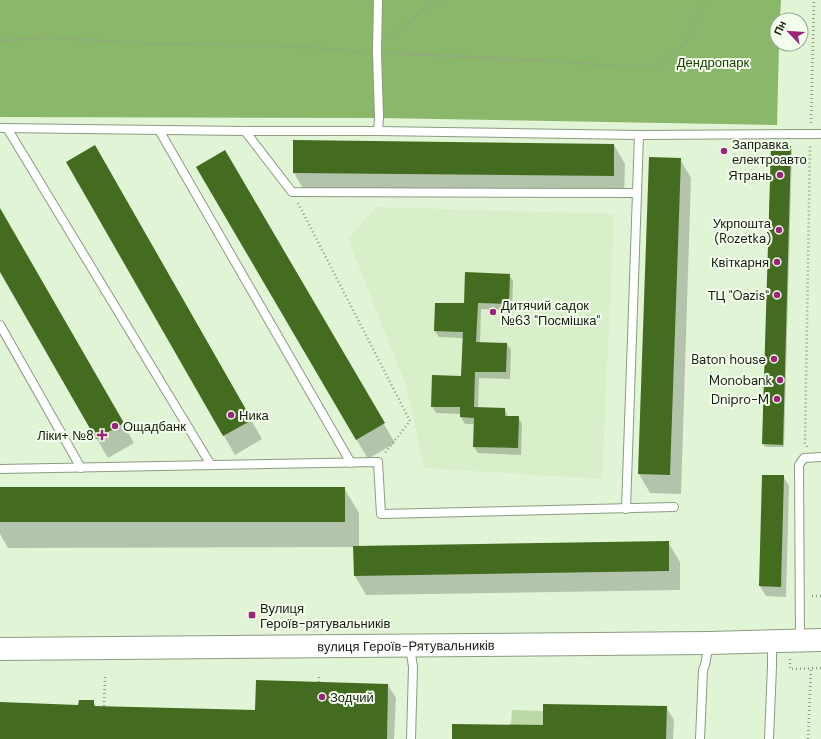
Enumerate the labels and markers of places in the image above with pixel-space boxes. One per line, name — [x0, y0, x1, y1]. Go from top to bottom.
place label: Заправка електроавто — [732, 136, 807, 168]
marker: Заправка електроавто — [719, 146, 729, 156]
place label: Ятрань — [728, 167, 772, 184]
marker: Ятрань — [775, 170, 785, 180]
place label: Укрпошта (Rozetka) — [713, 215, 772, 247]
marker: Укрпошта (Rozetka) — [774, 225, 784, 235]
place label: Квіткарня — [711, 254, 769, 271]
marker: Квіткарня — [772, 257, 782, 267]
place label: ТЦ "Oazis" — [708, 287, 769, 304]
marker: ТЦ "Oazis" — [772, 290, 782, 300]
place label: Дитячий садок №63 "Посмішка" — [501, 297, 601, 329]
marker: Дитячий садок №63 "Посмішка" — [488, 307, 498, 317]
place label: Baton house — [691, 351, 766, 368]
marker: Baton house — [769, 354, 779, 364]
place label: Monobank — [709, 372, 772, 389]
marker: Monobank — [775, 375, 785, 385]
place label: Dnipro-M — [711, 391, 769, 408]
marker: Dnipro-M — [772, 394, 782, 404]
place label: Ника — [239, 407, 270, 424]
marker: Ника — [226, 410, 236, 420]
place label: Ощадбанк — [123, 418, 186, 435]
marker: Ощадбанк — [110, 421, 120, 431]
place label: Ліки+ №8 — [37, 427, 94, 444]
marker: Ліки+ №8 — [97, 430, 107, 440]
place label: Вулиця Героїв-рятувальників — [260, 600, 390, 632]
marker: Вулиця Героїв-рятувальників — [247, 610, 257, 620]
place label: Зодчий — [330, 689, 374, 706]
marker: Зодчий — [317, 692, 327, 702]

